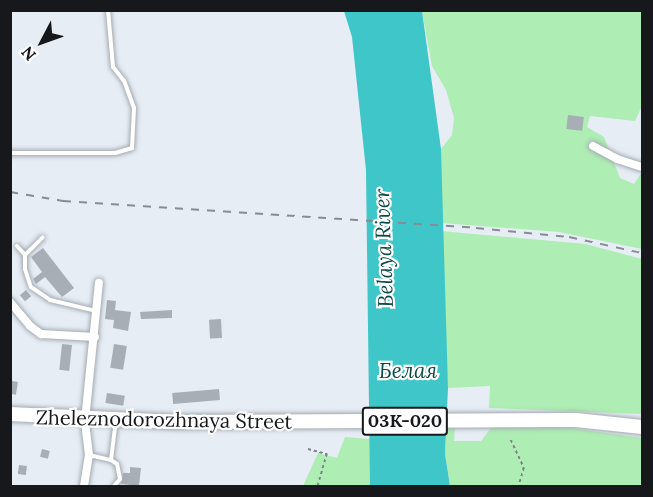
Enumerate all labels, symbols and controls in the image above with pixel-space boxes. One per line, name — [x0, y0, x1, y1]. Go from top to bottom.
north arrow — [12, 12, 72, 72]
text: N — [17, 43, 40, 65]
water label: Belaya River — [369, 188, 399, 308]
water label: Белая — [379, 358, 437, 384]
street label: Zheleznodorozhnaya Street — [36, 405, 292, 433]
road number: 03К-020 — [362, 406, 448, 436]

